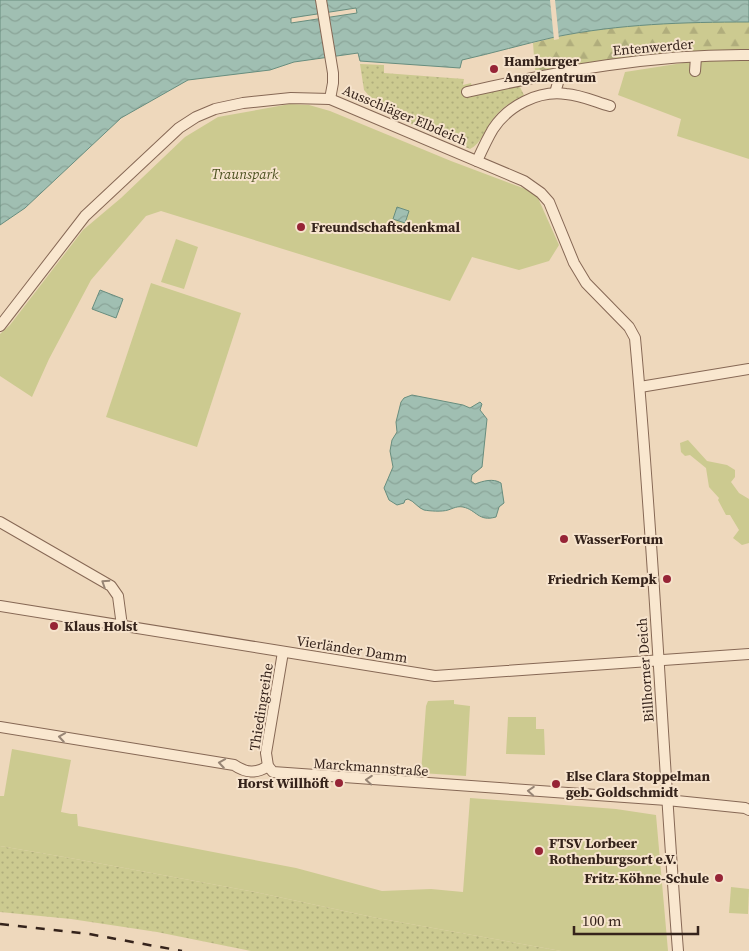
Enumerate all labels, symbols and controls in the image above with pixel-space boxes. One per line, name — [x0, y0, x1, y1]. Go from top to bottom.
street label: Entenwerder — [612, 34, 694, 60]
place label: Hamburger Angelzentrum — [504, 51, 596, 87]
marker: Hamburger Angelzentrum — [488, 63, 500, 75]
street label: Ausschläger Elbdeich — [339, 80, 471, 150]
park label: Traunspark — [212, 164, 279, 184]
place label: Freundschaftsdenkmal — [311, 217, 460, 237]
marker: Freundschaftsdenkmal — [295, 221, 307, 233]
place label: WasserForum — [574, 529, 663, 549]
marker: WasserForum — [558, 533, 570, 545]
place label: Friedrich Kempk — [547, 569, 658, 589]
marker: Friedrich Kempk — [661, 573, 673, 585]
one-way arrow — [101, 580, 110, 589]
place label: Klaus Holst — [64, 616, 138, 636]
street label: Billhorner Deich — [631, 617, 659, 723]
marker: Klaus Holst — [48, 620, 60, 632]
street label: Vierländer Damm — [295, 630, 409, 668]
street label: Thiedingreihe — [244, 662, 278, 752]
one-way arrow — [58, 732, 66, 742]
street label: Marckmannstraße — [313, 753, 429, 781]
one-way arrow — [218, 759, 227, 769]
place label: Else Clara Stoppelman geb. Goldschmidt — [566, 766, 710, 802]
place label: Horst Willhöft — [238, 773, 329, 793]
one-way arrow — [364, 775, 372, 786]
marker: Horst Willhöft — [333, 777, 345, 789]
marker: Else Clara Stoppelman geb. Goldschmidt — [550, 778, 562, 790]
one-way arrow — [526, 786, 534, 797]
place label: FTSV Lorbeer Rothenburgsort e.V. — [549, 833, 677, 869]
marker: FTSV Lorbeer Rothenburgsort e.V. — [533, 845, 545, 857]
place label: Fritz-Köhne-Schule — [584, 868, 709, 888]
marker: Fritz-Köhne-Schule — [713, 872, 725, 884]
scale bar — [574, 904, 698, 936]
text: 100 m — [582, 910, 622, 931]

